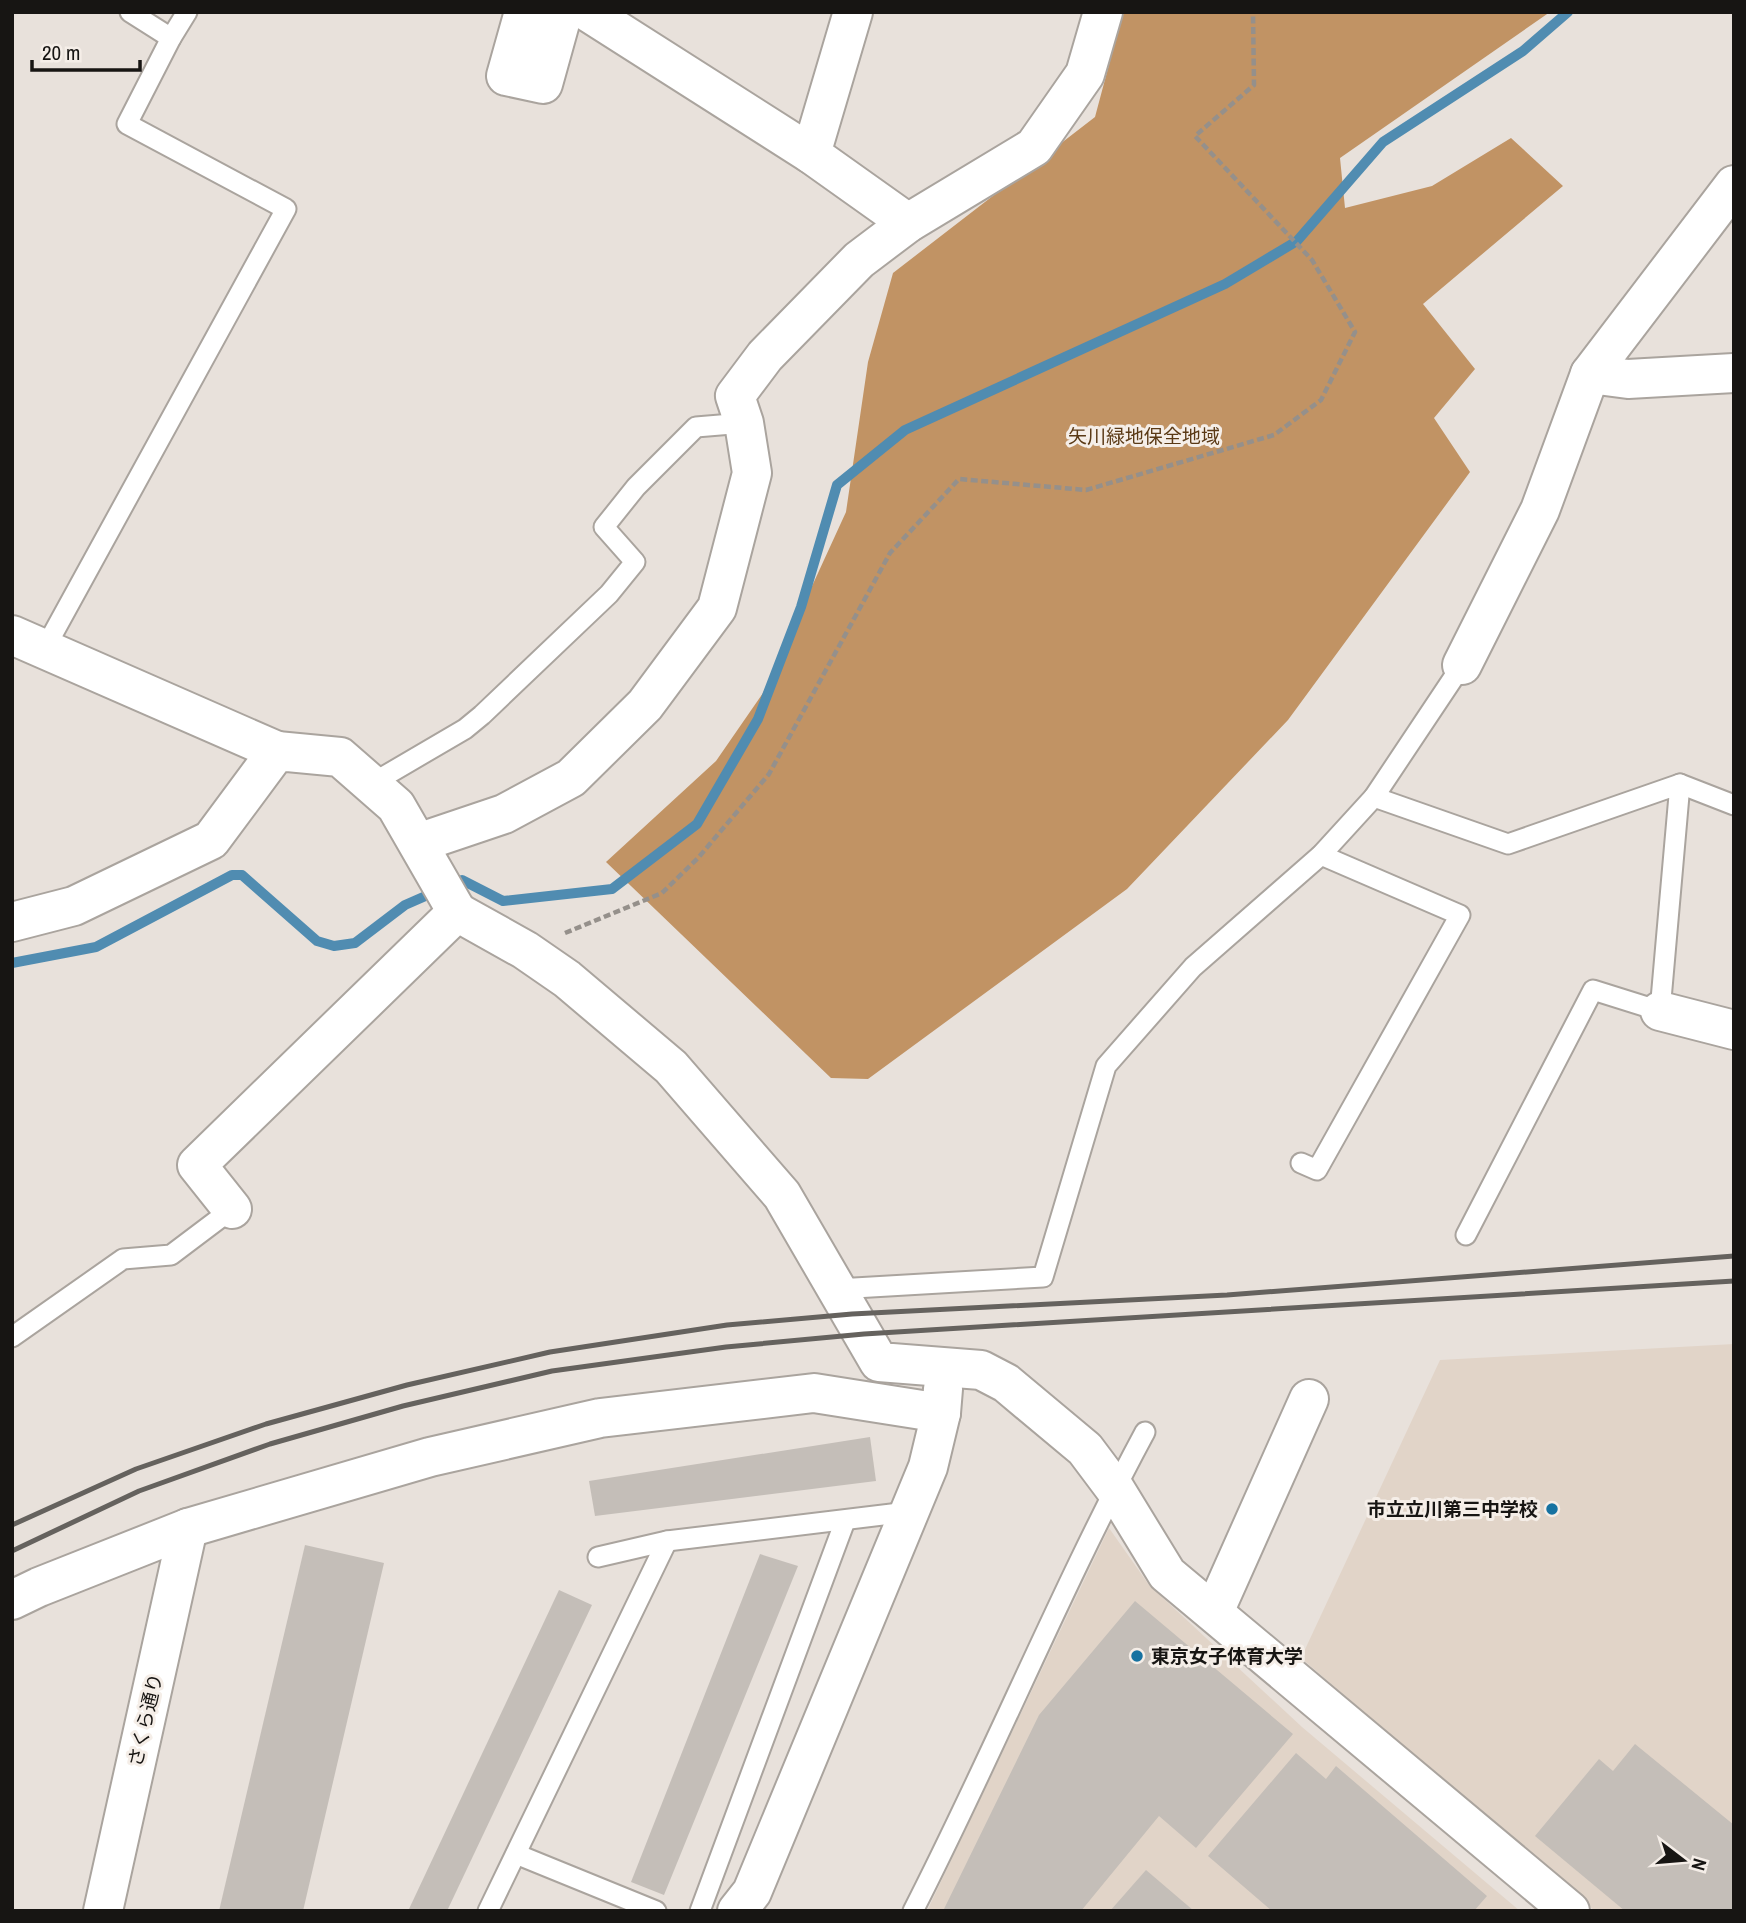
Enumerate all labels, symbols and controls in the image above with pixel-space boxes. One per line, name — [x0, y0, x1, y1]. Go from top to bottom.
scale bar — [32, 28, 140, 72]
text: 20 m — [42, 38, 80, 67]
park label: 矢川緑地保全地域 — [1068, 423, 1220, 449]
place label: 市立立川第三中学校 — [1367, 1496, 1538, 1522]
marker: 市立立川第三中学校 — [1544, 1501, 1560, 1517]
place label: 東京女子体育大学 — [1151, 1643, 1303, 1669]
marker: 東京女子体育大学 — [1129, 1648, 1145, 1664]
street label: さくら通り — [122, 1671, 168, 1769]
north arrow — [1648, 1825, 1718, 1895]
text: N — [1685, 1856, 1713, 1874]

